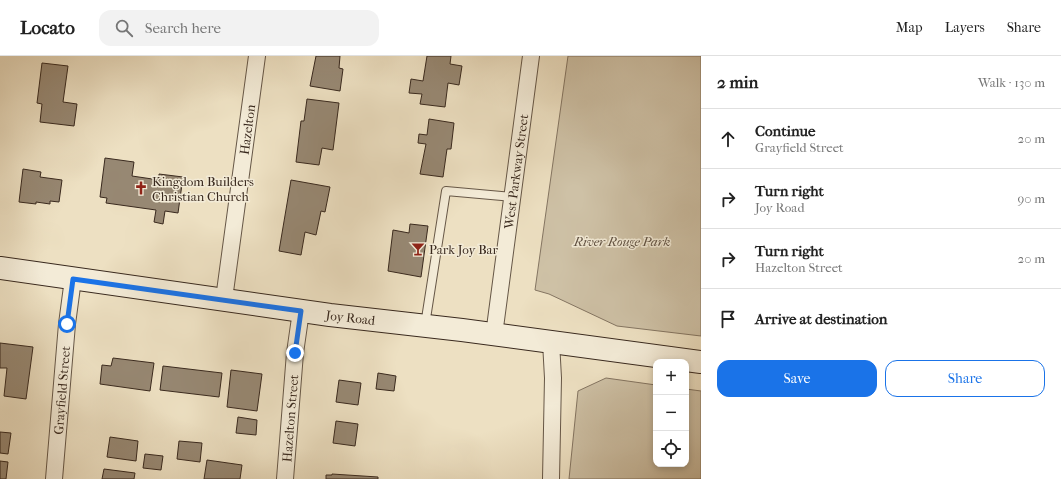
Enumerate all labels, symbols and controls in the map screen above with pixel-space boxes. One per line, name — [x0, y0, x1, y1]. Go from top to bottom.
search box — [99, 10, 379, 46]
text: Locato — [20, 17, 75, 39]
icon: search — [113, 17, 135, 39]
text: Search here — [145, 19, 221, 37]
text: Map — [896, 19, 923, 36]
text: Layers — [945, 19, 985, 36]
text: Share — [1007, 19, 1041, 36]
text: 2 min — [717, 72, 758, 92]
text: Walk · 130 m — [978, 75, 1045, 90]
street label: Hazelton — [237, 103, 258, 156]
street label: West Parkway Street — [501, 113, 531, 231]
text: Continue — [755, 122, 815, 140]
icon: ahead — [717, 128, 739, 150]
text: 20 m — [1018, 131, 1045, 146]
text: Grayfield Street — [755, 140, 844, 155]
place label: Kingdom Builders Christian Church — [152, 174, 254, 204]
church icon: Kingdom Builders Christian Church — [133, 180, 149, 196]
text: Turn right — [755, 182, 824, 200]
icon: right — [717, 188, 739, 210]
text: 90 m — [1017, 191, 1045, 206]
text: Joy Road — [755, 200, 804, 215]
park label: River Rouge Park — [573, 234, 670, 249]
bar icon: Park Joy Bar — [410, 241, 426, 257]
place label: Park Joy Bar — [429, 242, 499, 257]
text: Turn right — [755, 242, 824, 260]
icon: right — [717, 248, 739, 270]
text: 20 m — [1018, 251, 1045, 266]
text: Hazelton Street — [755, 260, 843, 275]
street label: Joy Road — [324, 307, 377, 328]
icon: arrive — [717, 308, 739, 330]
text: Arrive at destination — [755, 310, 887, 328]
route start — [58, 315, 76, 333]
route end — [286, 344, 304, 362]
street label: Grayfield Street — [51, 345, 73, 435]
map controls — [653, 359, 689, 467]
button: + — [653, 359, 689, 395]
button: Save — [717, 360, 877, 397]
button: Share — [885, 360, 1045, 397]
street label: Hazelton Street — [279, 373, 301, 463]
button: − — [653, 395, 689, 431]
button: locate — [653, 431, 689, 467]

